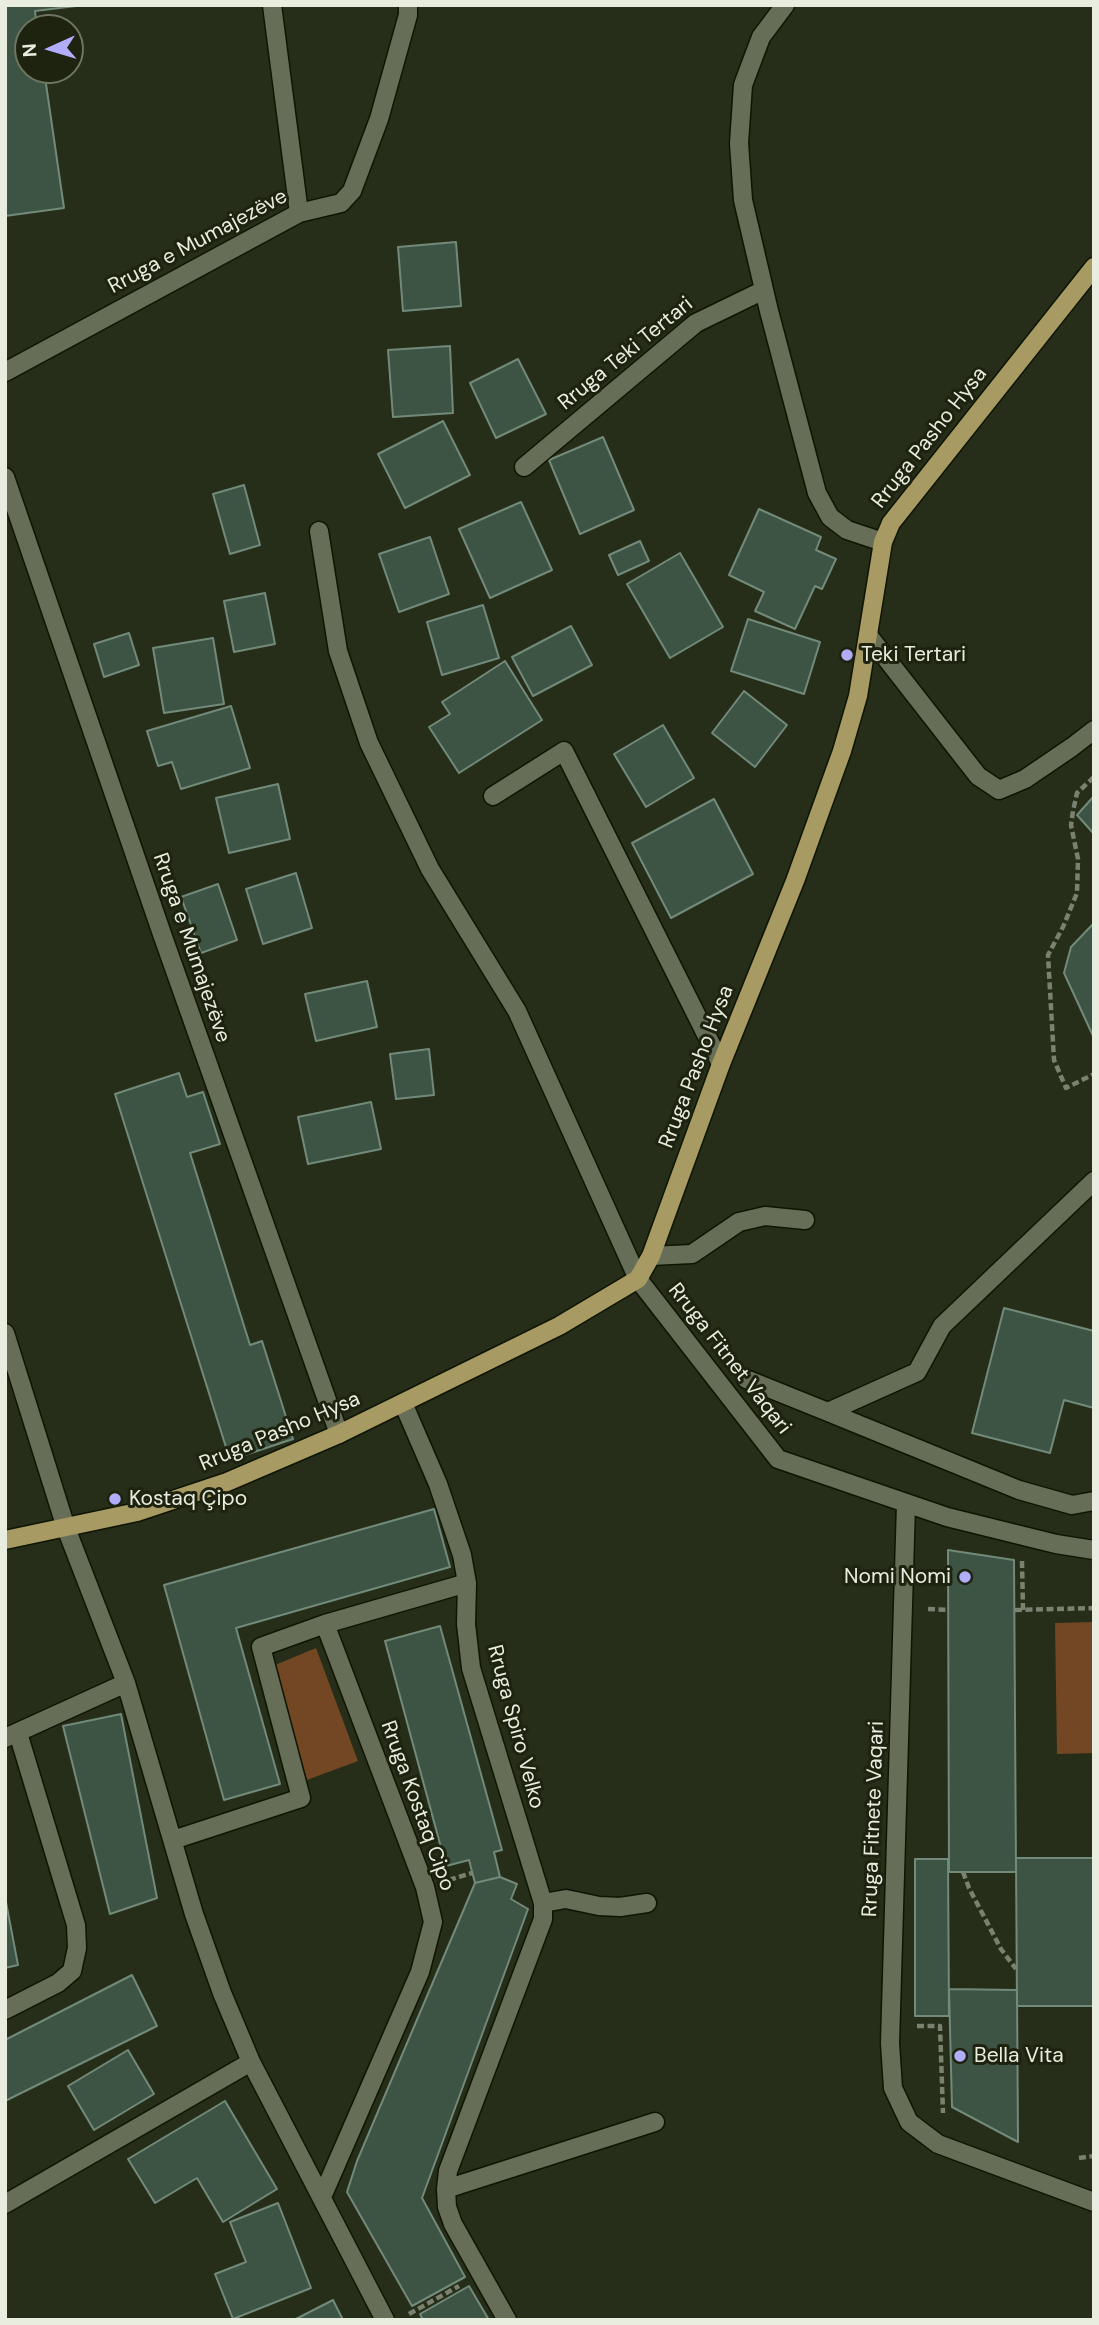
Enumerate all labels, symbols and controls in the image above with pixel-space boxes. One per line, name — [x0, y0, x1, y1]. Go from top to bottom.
north arrow — [14, 14, 84, 84]
text: N — [17, 43, 43, 58]
street label: Rruga e Mumajezëve — [104, 184, 292, 300]
street label: Rruga Teki Tertari — [554, 292, 698, 416]
street label: Rruga Pasho Hysa — [867, 362, 993, 514]
place label: Teki Tertari — [861, 642, 966, 668]
marker: Teki Tertari — [839, 647, 855, 663]
street label: Rruga e Mumajezëve — [147, 850, 235, 1046]
street label: Rruga Pasho Hysa — [654, 982, 740, 1152]
street label: Rruga Fitnet Vaqari — [662, 1278, 796, 1440]
street label: Rruga Pasho Hysa — [196, 1387, 364, 1477]
place label: Kostaq Çipo — [129, 1486, 247, 1512]
marker: Kostaq Çipo — [107, 1491, 123, 1507]
place label: Nomi Nomi — [844, 1564, 951, 1590]
marker: Nomi Nomi — [957, 1569, 973, 1585]
street label: Rruga Spiro Velko — [481, 1642, 549, 1812]
street label: Rruga Kostaq Cipo — [375, 1717, 459, 1895]
street label: Rruga Fitnete Vaqari — [858, 1720, 890, 1918]
place label: Bella Vita — [974, 2043, 1064, 2069]
marker: Bella Vita — [952, 2048, 968, 2064]

